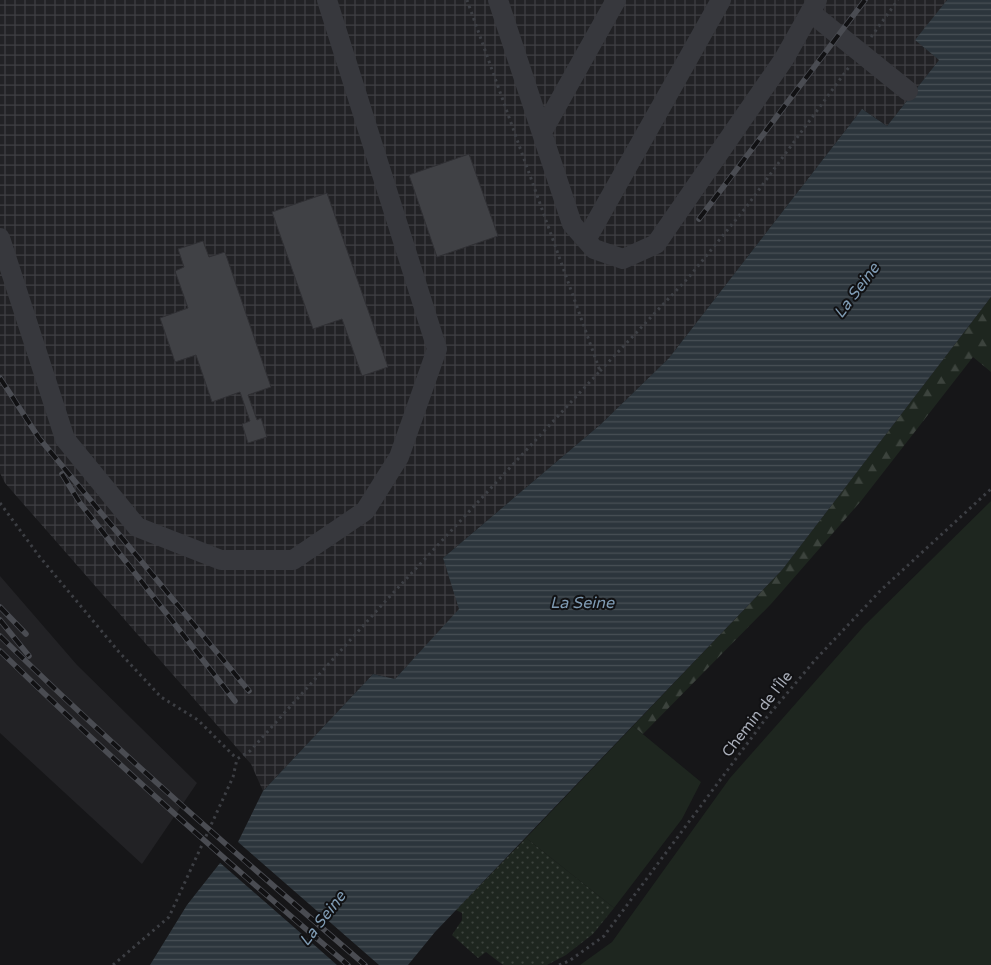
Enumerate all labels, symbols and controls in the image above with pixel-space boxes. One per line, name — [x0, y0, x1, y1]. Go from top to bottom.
water label: La Seine — [830, 258, 885, 322]
water label: La Seine — [550, 593, 615, 613]
street label: Chemin de l'Île — [718, 668, 796, 760]
water label: La Seine — [295, 886, 351, 950]

